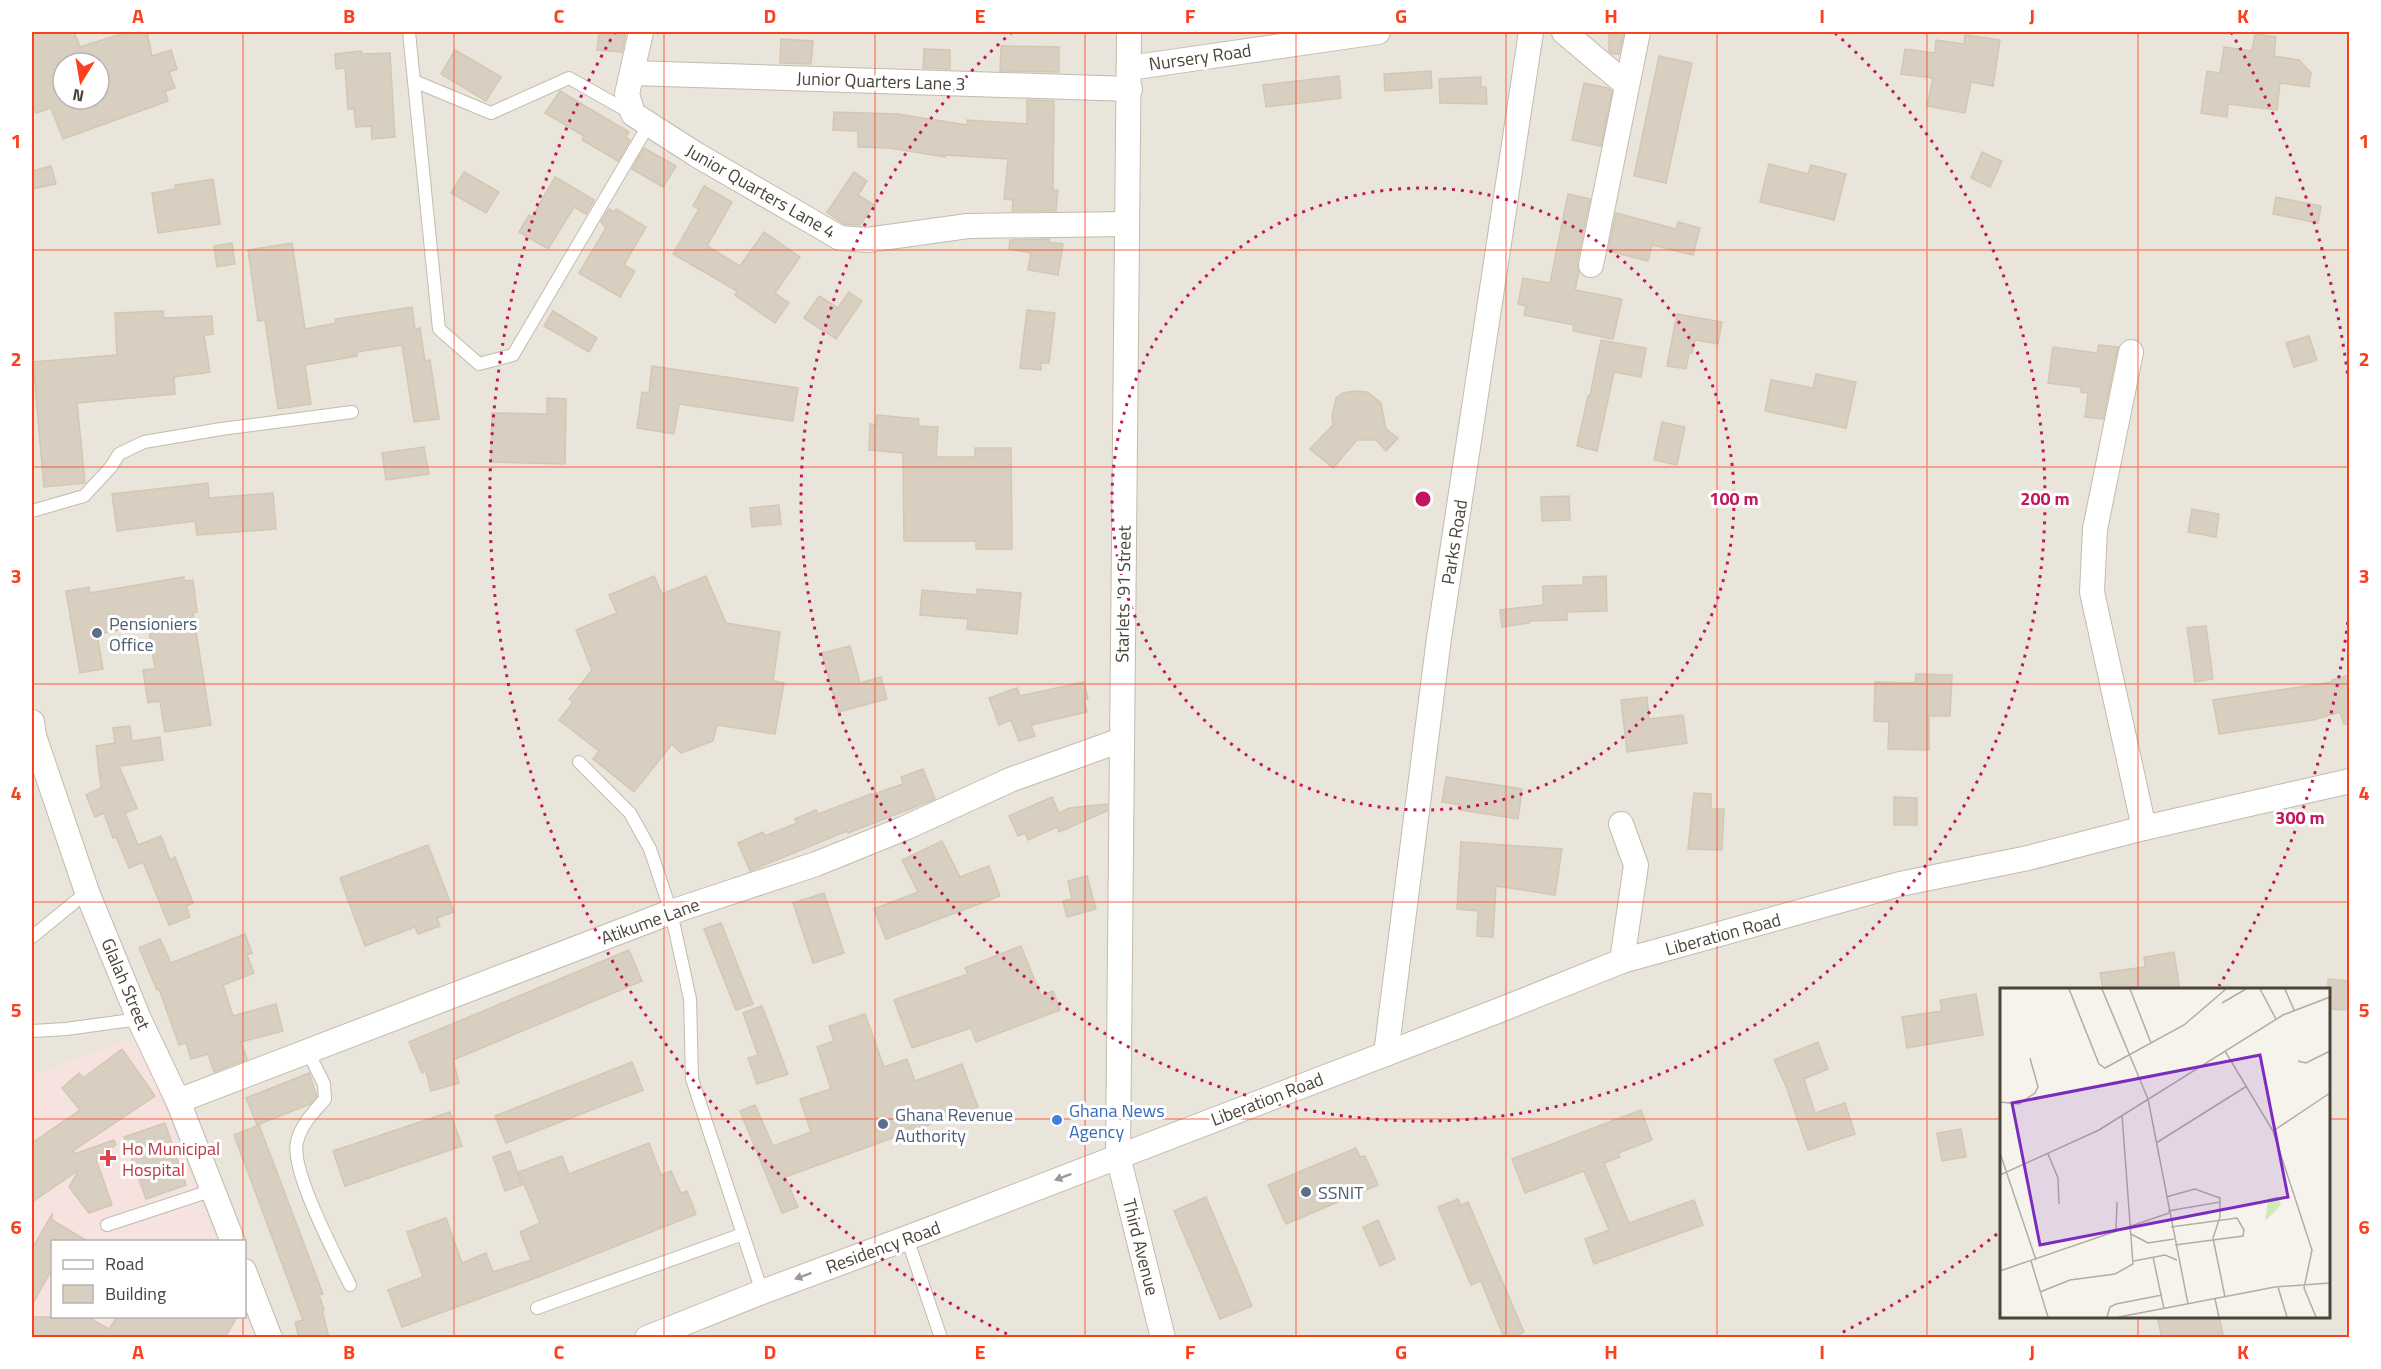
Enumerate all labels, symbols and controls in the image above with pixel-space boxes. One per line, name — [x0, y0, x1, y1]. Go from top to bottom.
text: A — [132, 0, 144, 31]
text: B — [343, 0, 355, 31]
text: C — [554, 0, 565, 31]
text: D — [764, 0, 776, 31]
text: E — [974, 0, 986, 31]
text: F — [1185, 0, 1196, 31]
text: G — [1395, 0, 1407, 31]
text: H — [1604, 0, 1618, 31]
text: I — [1819, 0, 1825, 31]
text: J — [2029, 0, 2035, 31]
text: K — [2237, 0, 2249, 31]
street label: Nursery Road — [1147, 36, 1253, 78]
north arrow — [51, 51, 111, 111]
street label: Junior Quarters Lane 3 — [796, 65, 966, 97]
text: N — [70, 83, 86, 109]
text: 1 — [10, 125, 22, 156]
text: 1 — [2358, 125, 2370, 156]
street label: Junior Quarters Lane 4 — [681, 137, 841, 245]
text: 2 — [10, 343, 22, 374]
text: 2 — [2358, 343, 2370, 374]
text: 100 m — [1709, 485, 1759, 512]
text: 200 m — [2020, 485, 2070, 512]
centre of rings — [1413, 489, 1433, 509]
street label: Parks Road — [1434, 498, 1474, 586]
street label: Starlets '91 Street — [1108, 524, 1138, 663]
text: 3 — [10, 560, 22, 591]
text: 3 — [2358, 560, 2370, 591]
place label: Pensioniers Office — [109, 610, 197, 658]
marker: Pensioniers Office — [90, 626, 104, 640]
text: 4 — [10, 777, 22, 808]
text: 4 — [2358, 777, 2370, 808]
text: 300 m — [2275, 804, 2325, 831]
street label: Atikume Lane — [597, 891, 703, 951]
street label: Liberation Road — [1662, 906, 1784, 962]
street label: Glalah Street — [95, 934, 158, 1035]
inset map — [2000, 988, 2330, 1318]
text: 5 — [10, 994, 22, 1025]
text: 5 — [2358, 994, 2370, 1025]
street label: Liberation Road — [1207, 1065, 1327, 1133]
place label: Ghana News Agency — [1069, 1097, 1165, 1145]
place label: Ghana Revenue Authority — [895, 1101, 1013, 1149]
marker: Ghana News Agency — [1050, 1113, 1064, 1127]
marker: Ghana Revenue Authority — [876, 1117, 890, 1131]
place label: Ho Municipal Hospital — [122, 1135, 220, 1183]
marker: Ho Municipal Hospital — [99, 1149, 117, 1167]
one-way arrow — [1054, 1172, 1072, 1182]
place label: SSNIT — [1318, 1179, 1364, 1206]
marker: SSNIT — [1299, 1185, 1313, 1199]
street label: Third Avenue — [1116, 1196, 1166, 1298]
text: 6 — [10, 1211, 22, 1242]
text: 6 — [2358, 1211, 2370, 1242]
street label: Residency Road — [822, 1214, 944, 1280]
legend — [51, 1240, 246, 1318]
text: Road — [105, 1250, 144, 1277]
one-way arrow — [794, 1272, 812, 1282]
text: Building — [105, 1280, 166, 1307]
text: A — [132, 1336, 144, 1367]
text: B — [343, 1336, 355, 1367]
text: C — [554, 1336, 565, 1367]
text: D — [764, 1336, 776, 1367]
text: E — [974, 1336, 986, 1367]
text: F — [1185, 1336, 1196, 1367]
text: G — [1395, 1336, 1407, 1367]
text: H — [1604, 1336, 1618, 1367]
text: I — [1819, 1336, 1825, 1367]
text: J — [2029, 1336, 2035, 1367]
text: K — [2237, 1336, 2249, 1367]

